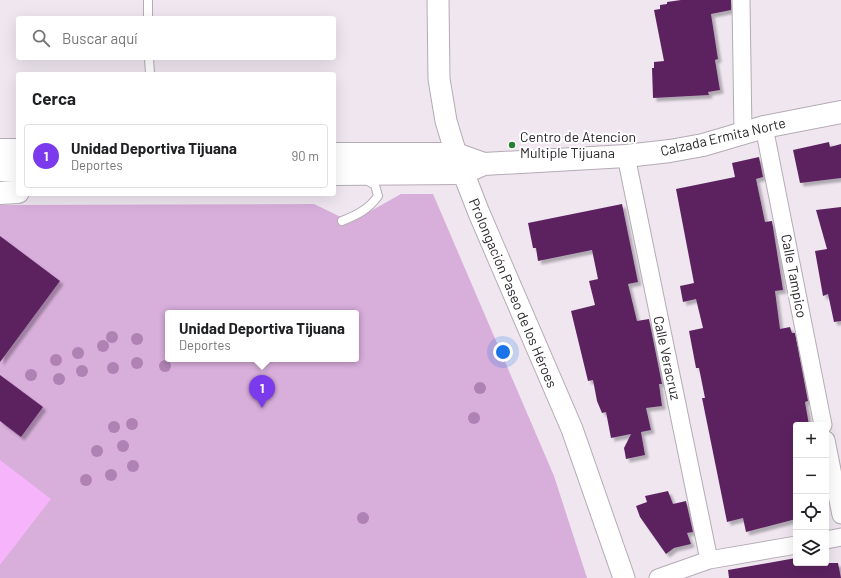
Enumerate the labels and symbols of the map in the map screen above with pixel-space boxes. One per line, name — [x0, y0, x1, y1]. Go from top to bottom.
street label: Calzada Ermita Norte — [658, 114, 787, 159]
place label: Centro de Atencion Multiple Tijuana — [520, 128, 636, 161]
marker: Centro de Atencion Multiple Tijuana — [507, 140, 517, 150]
street label: Prolongación Paseo de los Héroes — [466, 195, 561, 390]
street label: Calle Tampico — [778, 233, 811, 319]
street label: Calle Veracruz — [650, 314, 685, 402]
your location — [493, 342, 513, 362]
pin: 1 — [249, 375, 275, 408]

